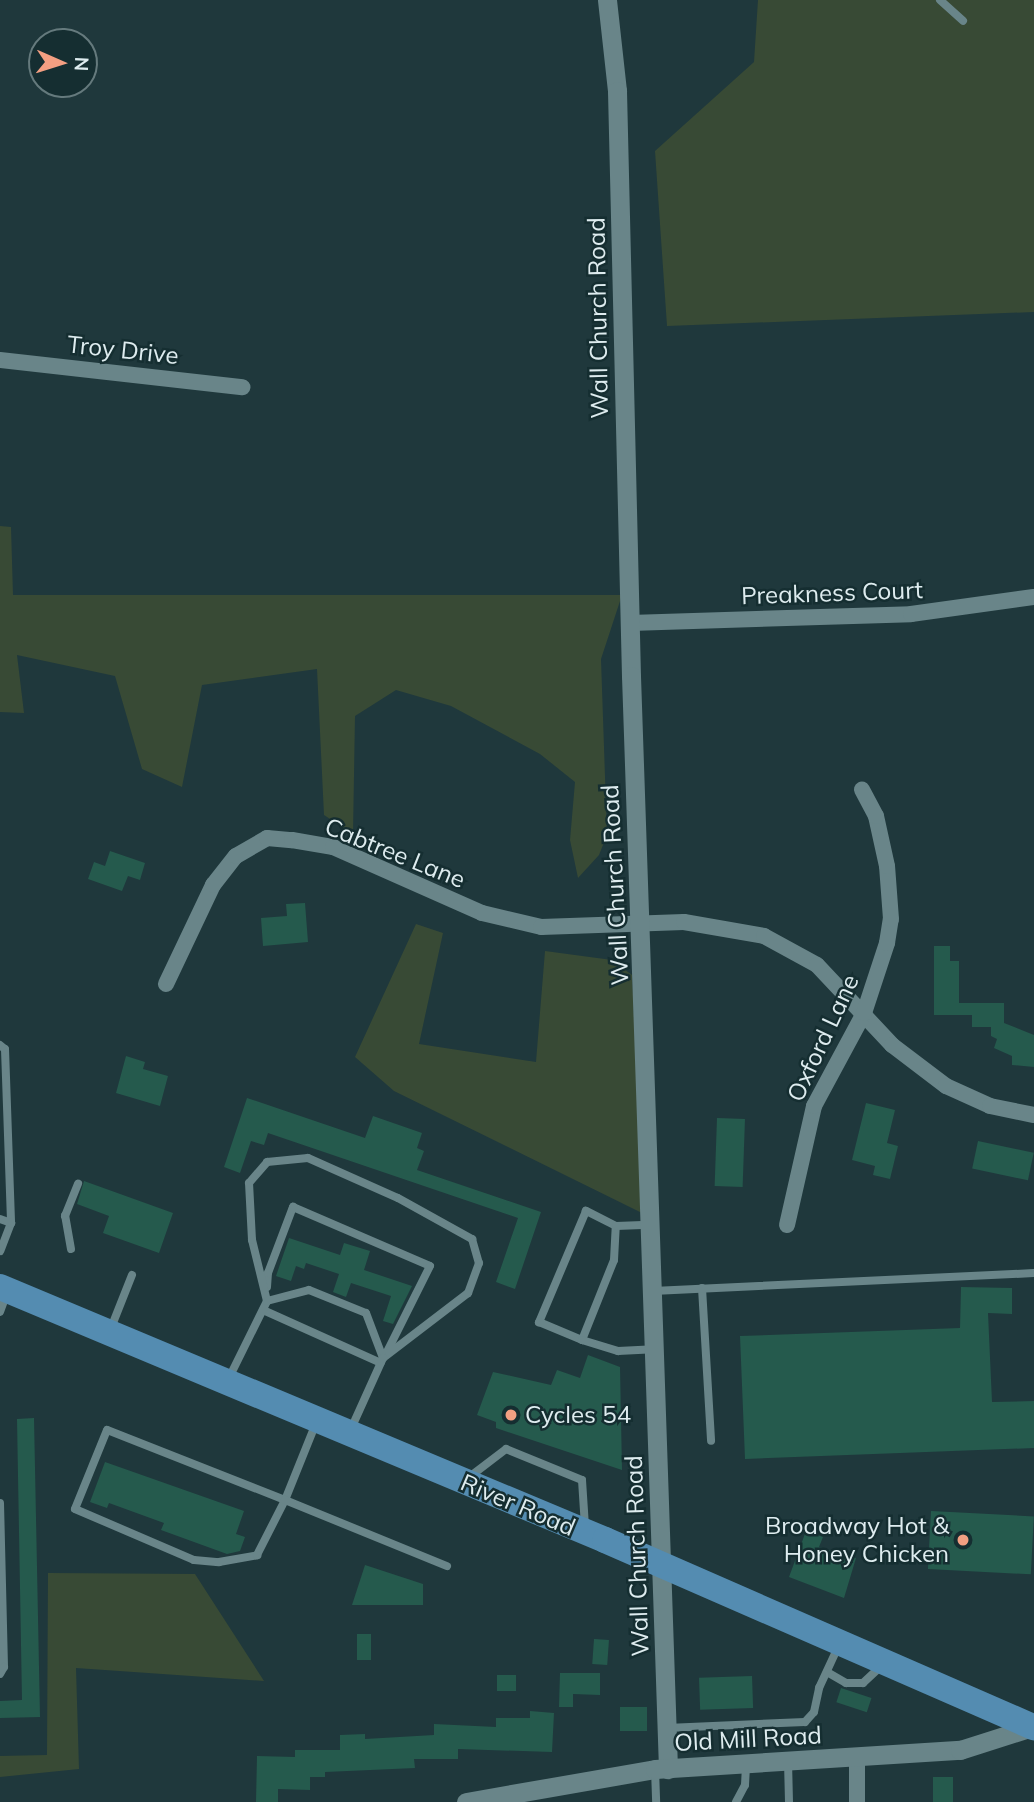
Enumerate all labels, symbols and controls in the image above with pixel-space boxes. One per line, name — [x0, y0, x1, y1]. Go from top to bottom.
north arrow — [28, 28, 98, 98]
text: N — [70, 56, 94, 72]
street label: Wall Church Road — [582, 217, 614, 419]
street label: Troy Drive — [66, 330, 180, 370]
street label: Preakness Court — [741, 575, 923, 611]
street label: Wall Church Road — [595, 784, 635, 986]
street label: Cabtree Lane — [321, 812, 469, 894]
street label: Oxford Lane — [781, 970, 865, 1106]
place label: Cycles 54 — [525, 1401, 631, 1429]
marker: Cycles 54 — [503, 1407, 519, 1423]
street label: Wall Church Road — [619, 1455, 655, 1657]
street label: River Road — [456, 1468, 580, 1542]
place label: Broadway Hot & Honey Chicken — [765, 1512, 949, 1568]
marker: Broadway Hot & Honey Chicken — [955, 1532, 971, 1548]
street label: Old Mill Road — [673, 1721, 823, 1757]

